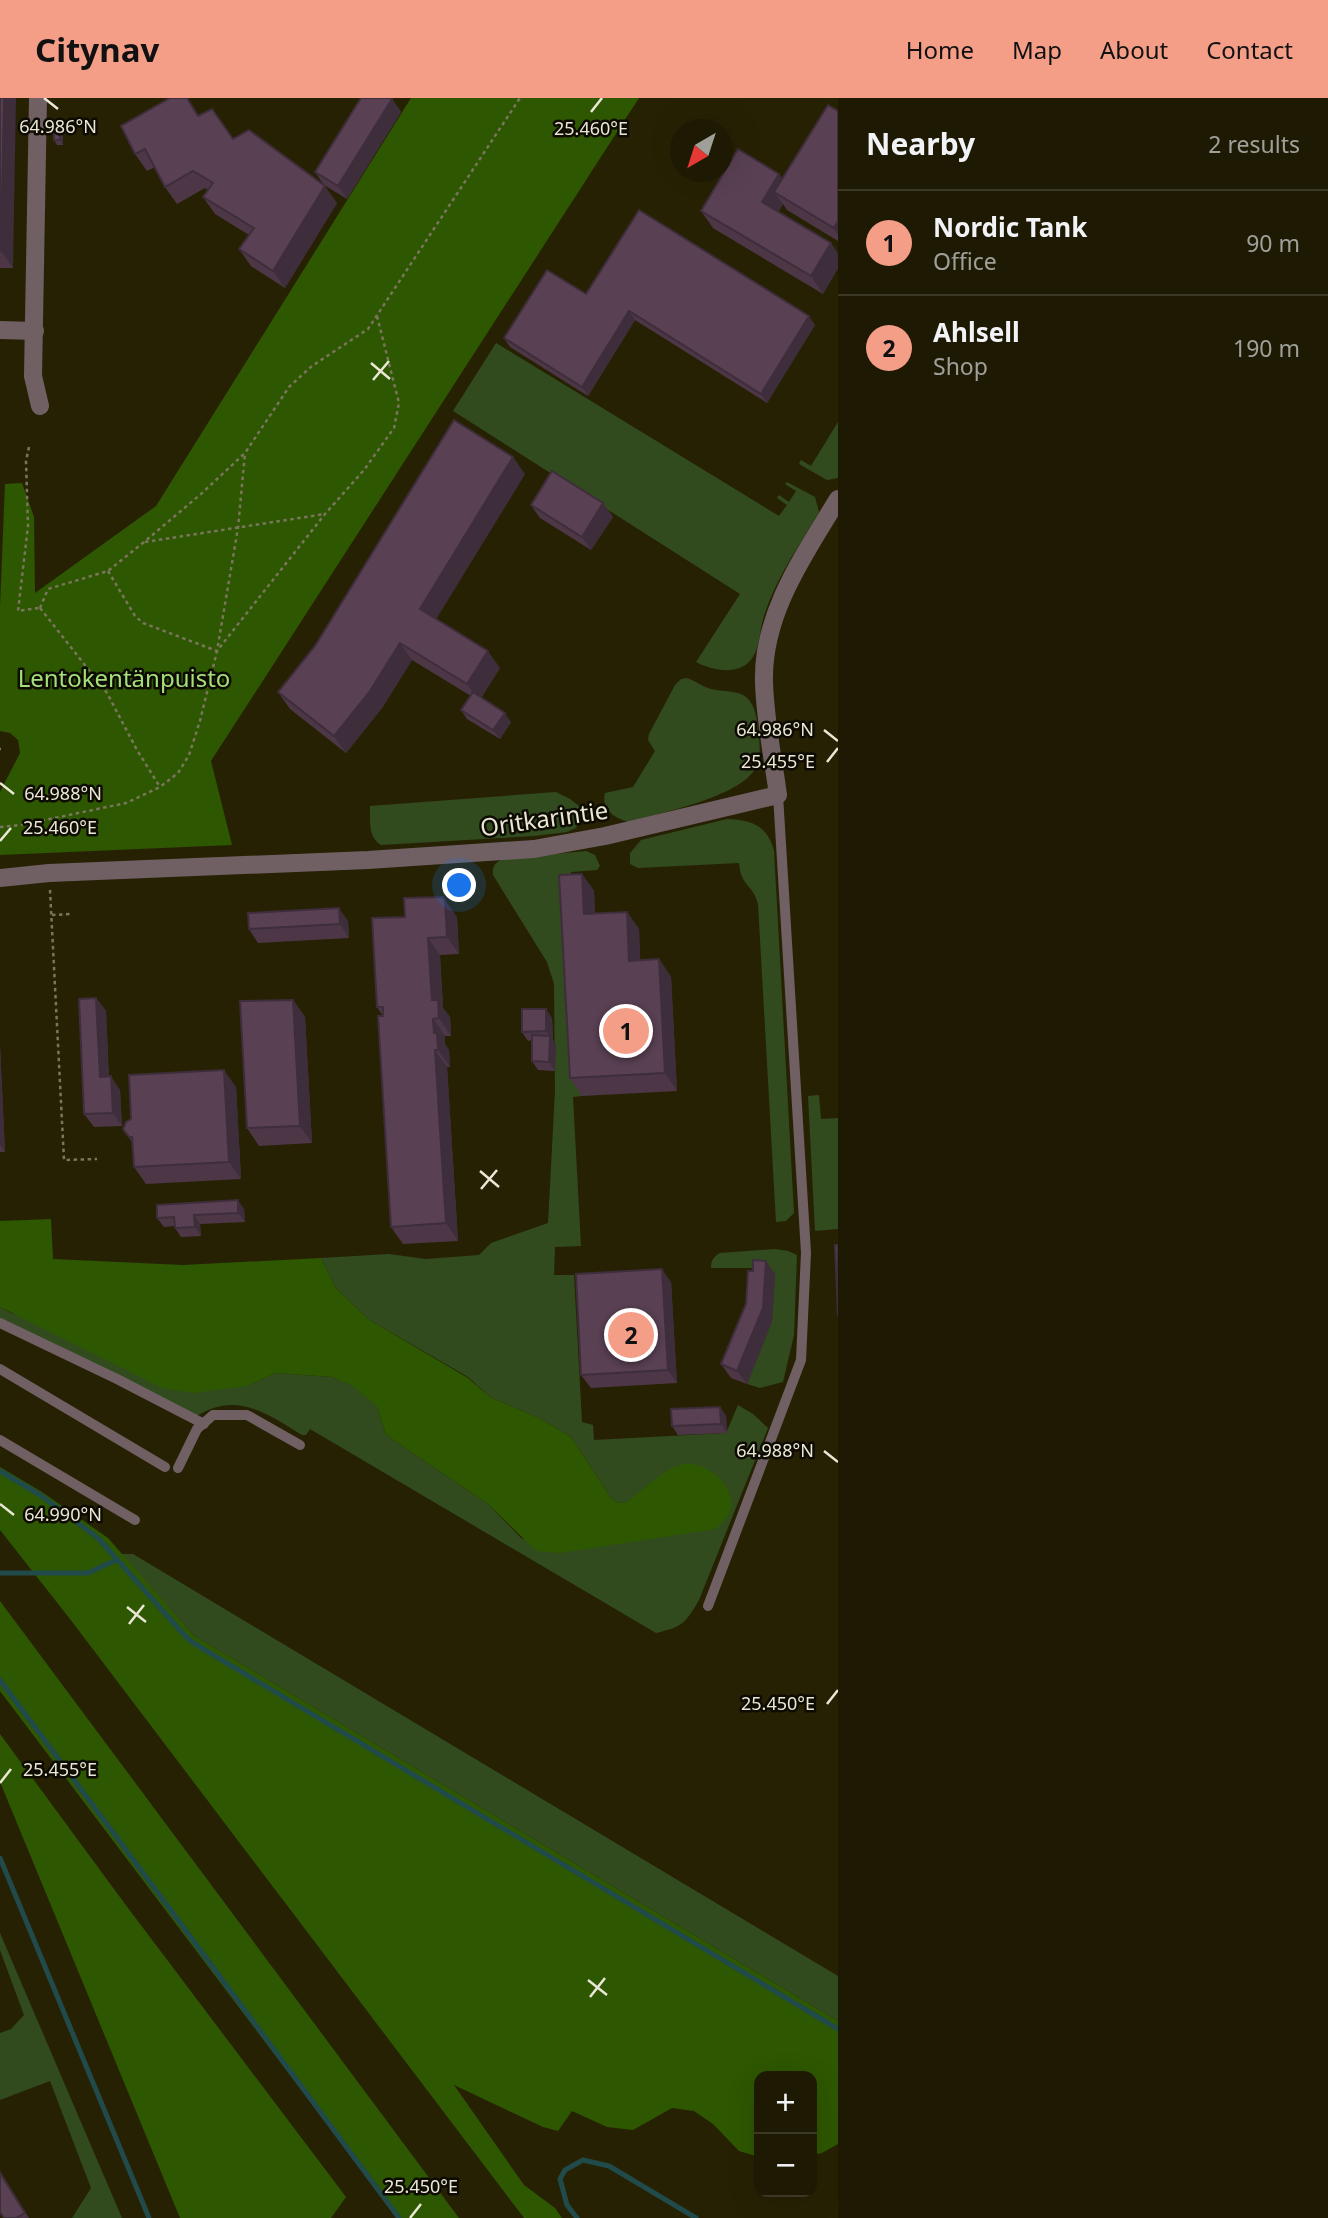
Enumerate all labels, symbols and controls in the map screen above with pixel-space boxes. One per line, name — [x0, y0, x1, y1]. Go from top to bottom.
text: Citynav — [35, 27, 159, 72]
text: Home — [906, 33, 974, 66]
text: Map — [1012, 33, 1062, 66]
text: About — [1100, 33, 1168, 66]
text: Contact — [1206, 33, 1293, 66]
text: 64.986°N — [19, 114, 97, 138]
text: 25.460°E — [554, 116, 628, 140]
north arrow — [670, 119, 733, 182]
text: Nearby — [866, 123, 975, 164]
text: 2 results — [1208, 128, 1300, 160]
text: Nordic Tank — [933, 209, 1087, 245]
text: 1 — [882, 227, 896, 259]
text: 90 m — [1246, 227, 1300, 259]
text: Office — [933, 245, 997, 277]
text: Ahlsell — [933, 314, 1020, 350]
text: 2 — [882, 332, 896, 364]
text: 190 m — [1233, 332, 1300, 364]
text: Shop — [933, 350, 988, 382]
park label: Lentokentänpuisto — [18, 661, 230, 694]
text: 64.986°N — [736, 717, 814, 741]
text: 25.455°E — [741, 749, 815, 773]
text: 64.988°N — [24, 781, 102, 805]
street label: Oritkarintie — [478, 793, 610, 843]
text: 25.460°E — [23, 815, 97, 839]
your location — [442, 868, 476, 902]
pin: 1 — [603, 1005, 649, 1057]
pin: 2 — [608, 1309, 654, 1361]
text: 64.988°N — [736, 1438, 814, 1462]
text: 64.990°N — [24, 1502, 102, 1526]
text: 25.450°E — [741, 1691, 815, 1715]
text: 25.455°E — [23, 1757, 97, 1781]
map controls — [754, 2071, 817, 2197]
button: + — [754, 2071, 817, 2134]
button: − — [754, 2134, 817, 2197]
text: 25.450°E — [384, 2174, 458, 2198]

